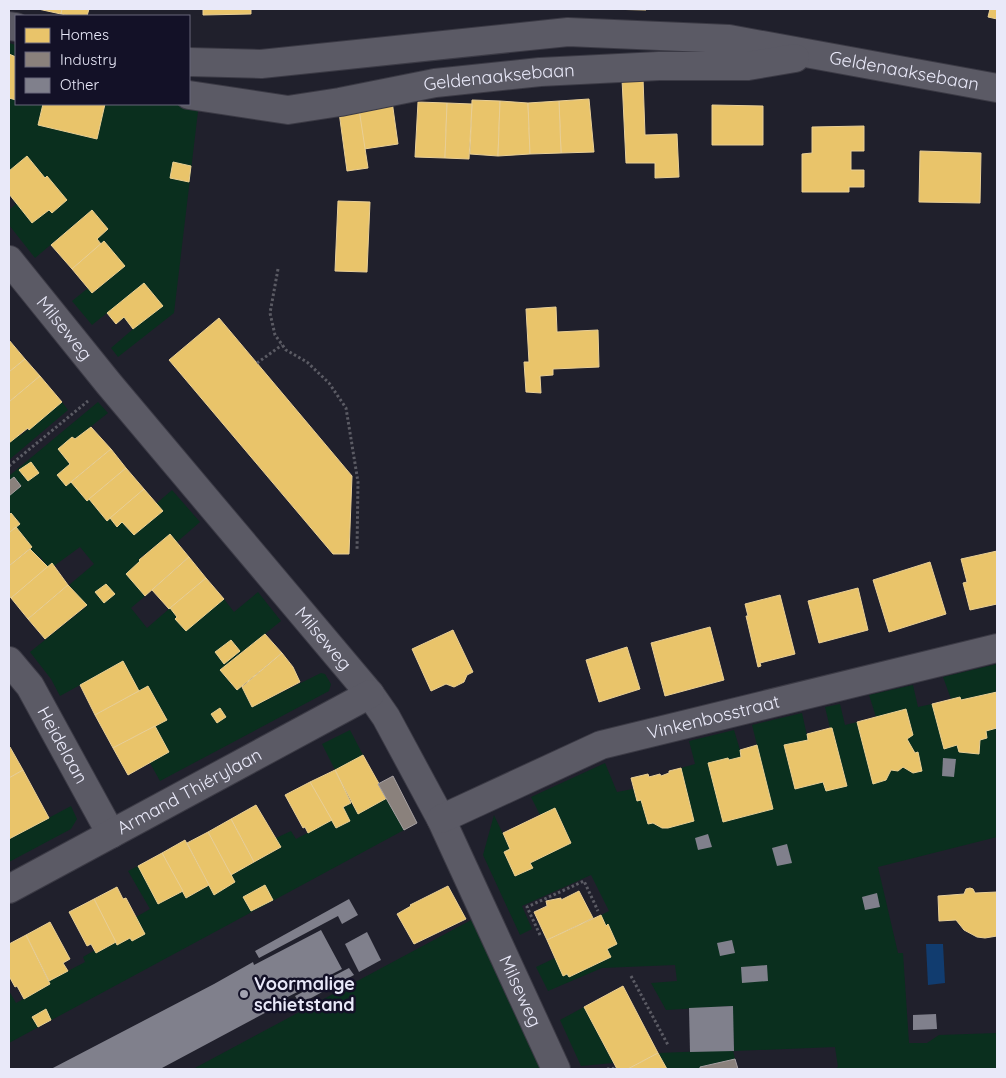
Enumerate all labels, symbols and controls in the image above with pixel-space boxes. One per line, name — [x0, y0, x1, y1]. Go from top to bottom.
legend — [15, 15, 190, 105]
text: Homes — [60, 25, 109, 44]
street label: Geldenaaksebaan — [828, 46, 981, 96]
text: Industry — [60, 50, 117, 69]
street label: Geldenaaksebaan — [421, 58, 575, 96]
text: Other — [60, 75, 100, 94]
street label: Milseweg — [32, 291, 98, 365]
street label: Milseweg — [290, 602, 357, 675]
street label: Vinkenbosstraat — [645, 690, 782, 744]
street label: Heidelaan — [32, 702, 93, 787]
street label: Armand Thiérylaan — [113, 743, 265, 840]
street label: Milseweg — [494, 951, 547, 1031]
place label: Voormalige schietstand — [254, 972, 355, 1016]
marker: Voormalige schietstand — [238, 988, 250, 1000]

